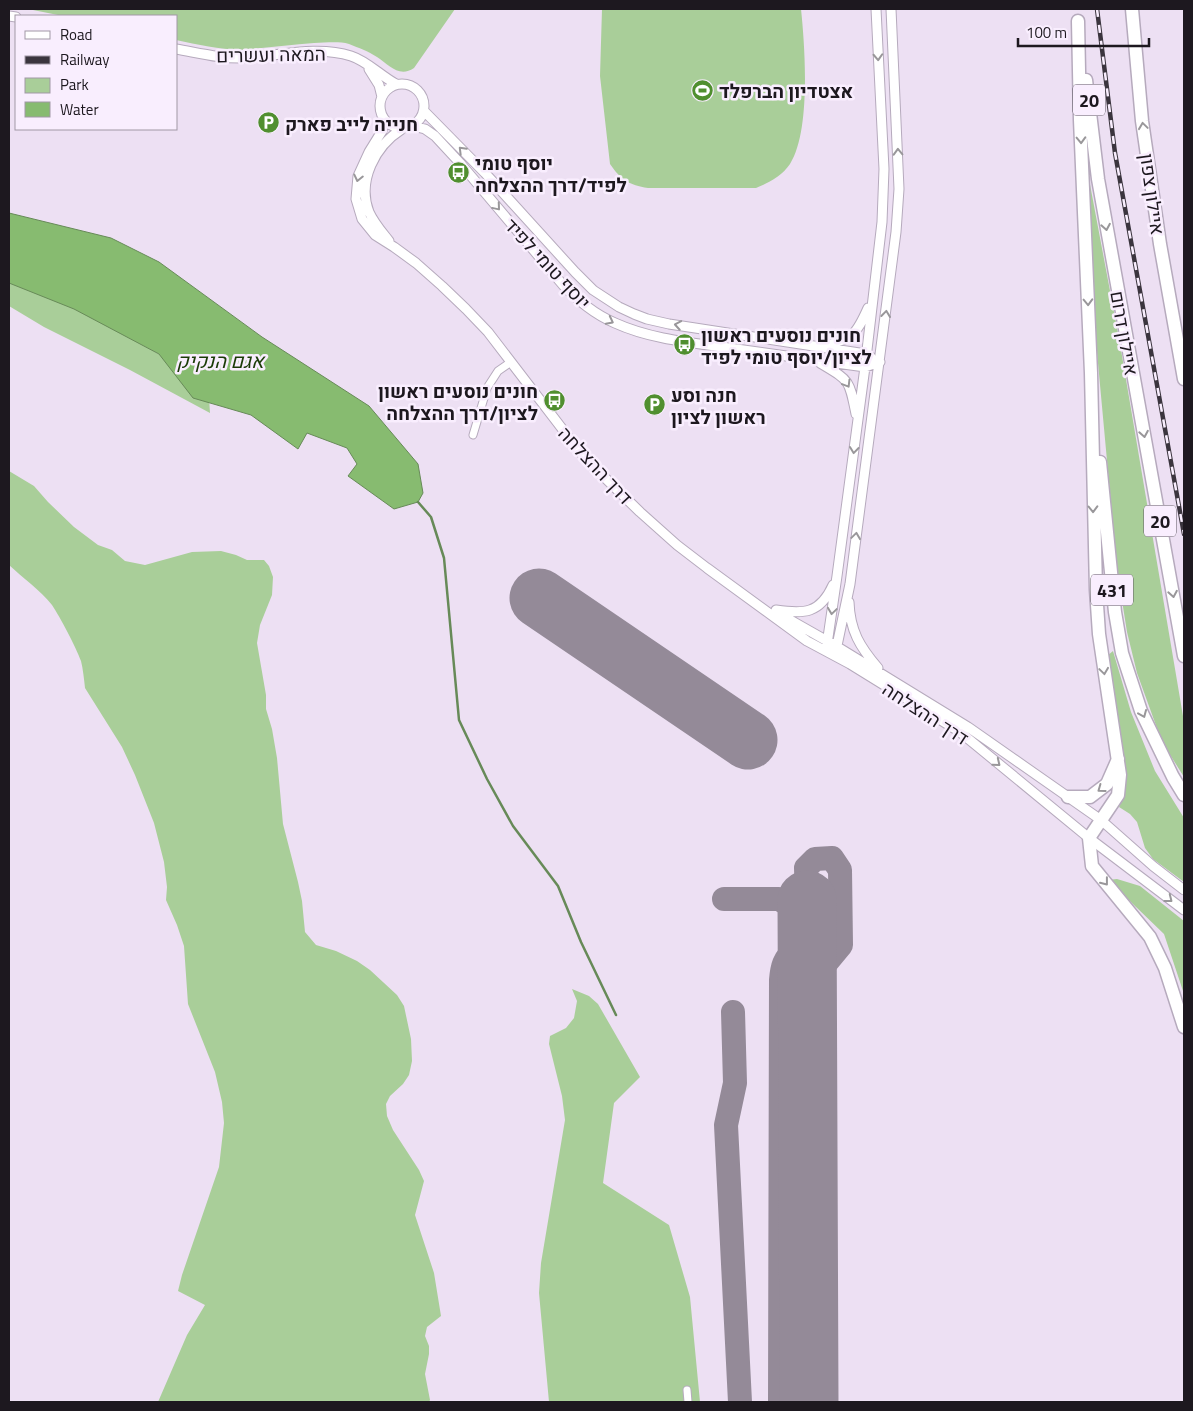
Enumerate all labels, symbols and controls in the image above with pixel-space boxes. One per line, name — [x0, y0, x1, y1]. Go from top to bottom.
legend — [15, 15, 178, 130]
scale bar — [1018, 15, 1149, 47]
text: 100 m — [1026, 21, 1067, 44]
text: Road — [60, 23, 92, 46]
street label: המאה ועשרים — [216, 39, 326, 69]
text: Railway — [60, 48, 110, 71]
one-way arrow — [873, 54, 884, 62]
text: Park — [60, 73, 89, 96]
place label: אצטדיון הברפלד — [719, 76, 853, 105]
sports icon: אצטדיון הברפלד — [691, 78, 715, 102]
road number: 20 — [1073, 84, 1105, 116]
text: Water — [60, 98, 99, 121]
place label: חנייה לייב פארק — [285, 109, 418, 138]
parking icon: חנייה לייב פארק — [257, 111, 281, 135]
one-way arrow — [1138, 122, 1149, 130]
one-way arrow — [1075, 136, 1086, 144]
one-way arrow — [459, 146, 468, 155]
place label: יוסף טומי לפיד/דרך ההצלחה — [475, 148, 627, 199]
one-way arrow — [893, 148, 904, 156]
street label: איילון צפון — [1133, 151, 1173, 237]
bus stop icon: יוסף טומי לפיד/דרך ההצלחה — [447, 161, 471, 185]
one-way arrow — [353, 174, 364, 183]
one-way arrow — [491, 201, 500, 210]
street label: יוסף טומי לפיד — [498, 211, 598, 315]
one-way arrow — [1101, 222, 1111, 231]
street label: איילון דרום — [1103, 288, 1147, 378]
one-way arrow — [1082, 298, 1093, 306]
one-way arrow — [880, 309, 891, 317]
one-way arrow — [605, 315, 614, 325]
place label: חונים נוסעים ראשון לציון/יוסף טומי לפיד — [701, 320, 872, 371]
one-way arrow — [673, 321, 682, 331]
bus stop icon: חונים נוסעים ראשון לציון/יוסף טומי לפיד — [673, 333, 697, 357]
water label: אגם הנקיק — [176, 345, 266, 376]
place label: חונים נוסעים ראשון לציון/דרך ההצלחה — [378, 376, 538, 427]
one-way arrow — [840, 379, 850, 388]
place label: חנה וסע ראשון לציון — [671, 380, 766, 431]
bus stop icon: חונים נוסעים ראשון לציון/דרך ההצלחה — [542, 389, 566, 413]
parking icon: חנה וסע ראשון לציון — [643, 393, 667, 417]
street label: דרך ההצלחה — [552, 419, 640, 511]
one-way arrow — [1138, 429, 1148, 438]
one-way arrow — [849, 446, 860, 454]
one-way arrow — [1088, 506, 1098, 513]
road number: 20 — [1144, 506, 1176, 536]
one-way arrow — [850, 531, 861, 539]
road number: 431 — [1091, 574, 1133, 606]
one-way arrow — [1167, 589, 1177, 598]
one-way arrow — [828, 606, 838, 615]
one-way arrow — [1098, 667, 1109, 675]
street label: דרך ההצלחה — [877, 674, 975, 752]
one-way arrow — [1136, 709, 1147, 718]
one-way arrow — [991, 758, 1000, 766]
one-way arrow — [1097, 783, 1106, 792]
one-way arrow — [1099, 876, 1107, 885]
one-way arrow — [1164, 893, 1173, 902]

